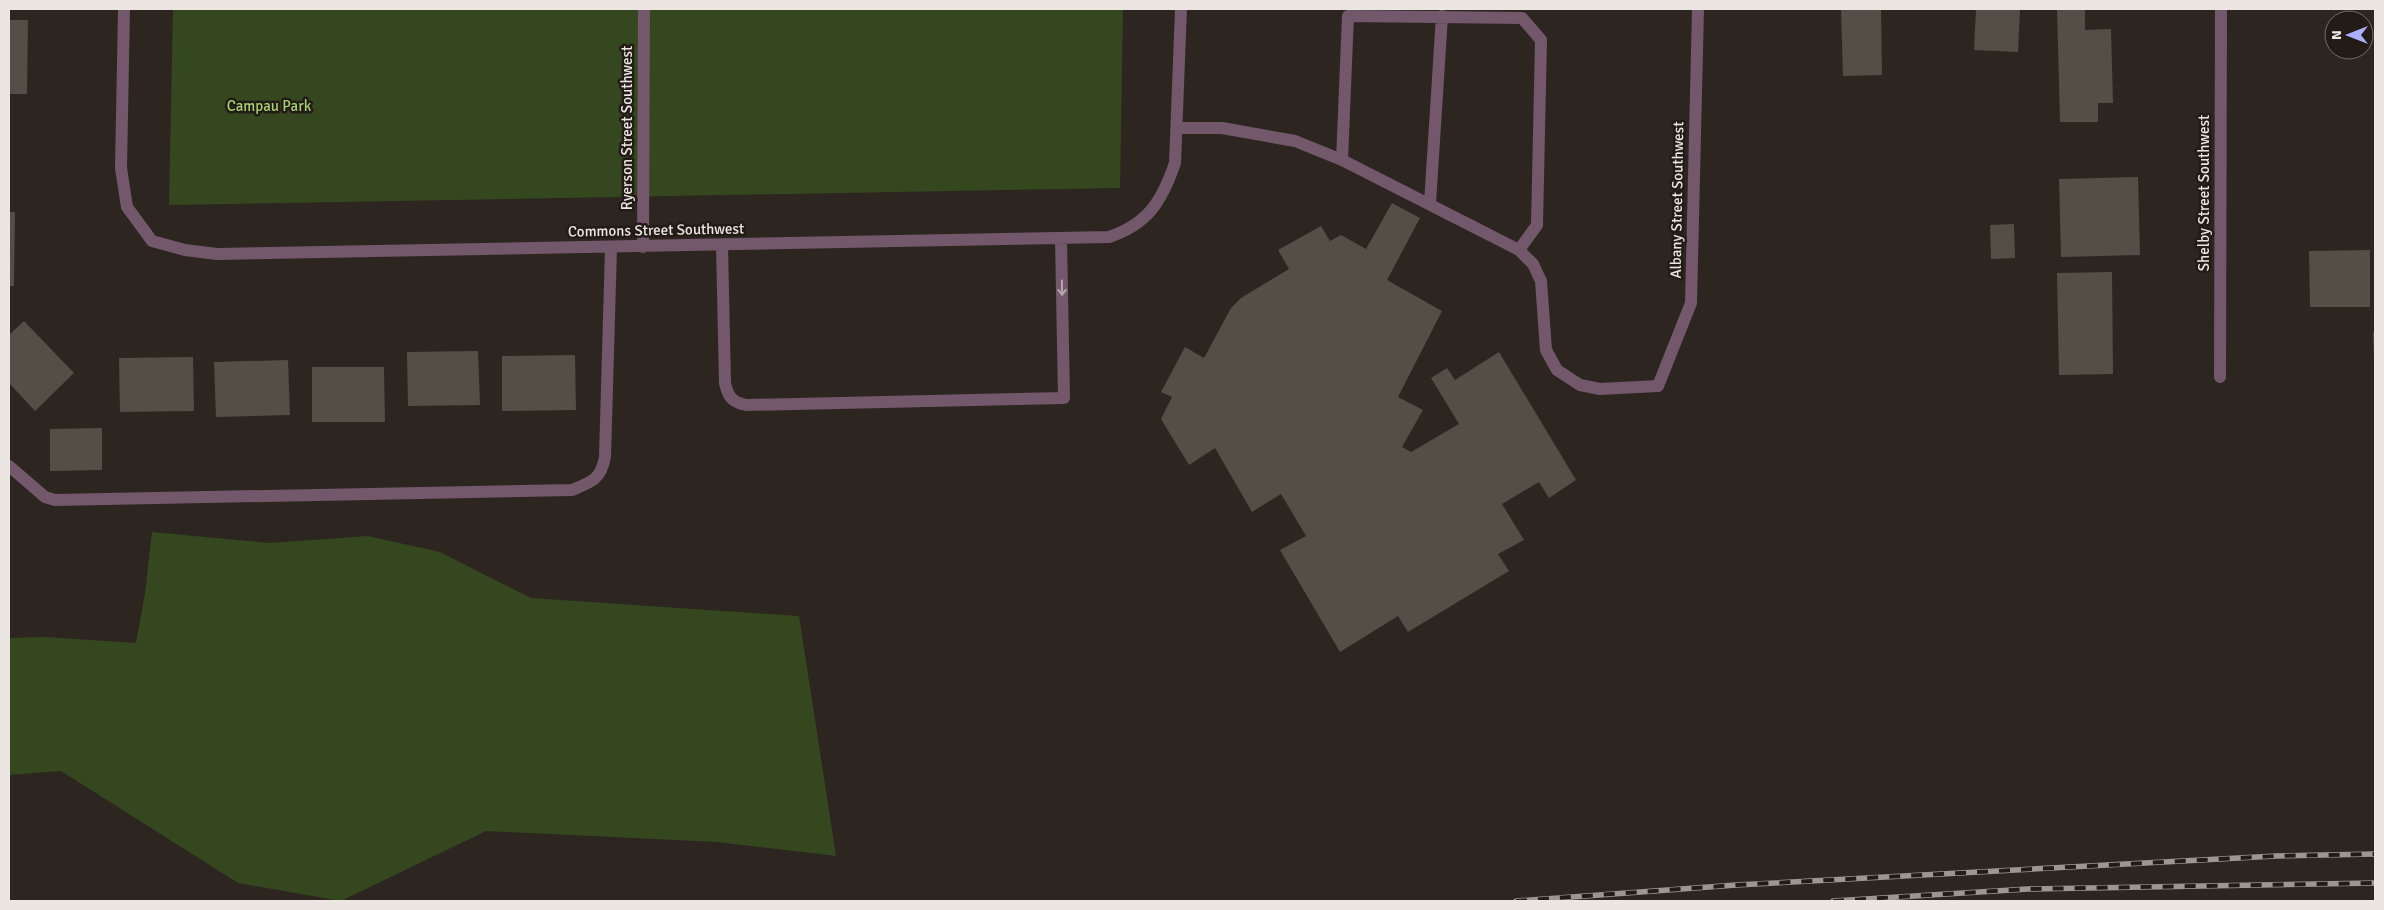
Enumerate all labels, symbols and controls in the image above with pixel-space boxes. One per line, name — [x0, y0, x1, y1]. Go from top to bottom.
north arrow — [2324, 10, 2374, 60]
text: N — [2328, 30, 2345, 40]
street label: Ryerson Street Southwest — [618, 46, 636, 210]
park label: Campau Park — [227, 97, 312, 115]
street label: Shelby Street Southwest — [2195, 115, 2213, 271]
street label: Albany Street Southwest — [1667, 121, 1687, 279]
street label: Commons Street Southwest — [568, 219, 744, 241]
one-way arrow — [1057, 279, 1067, 295]

